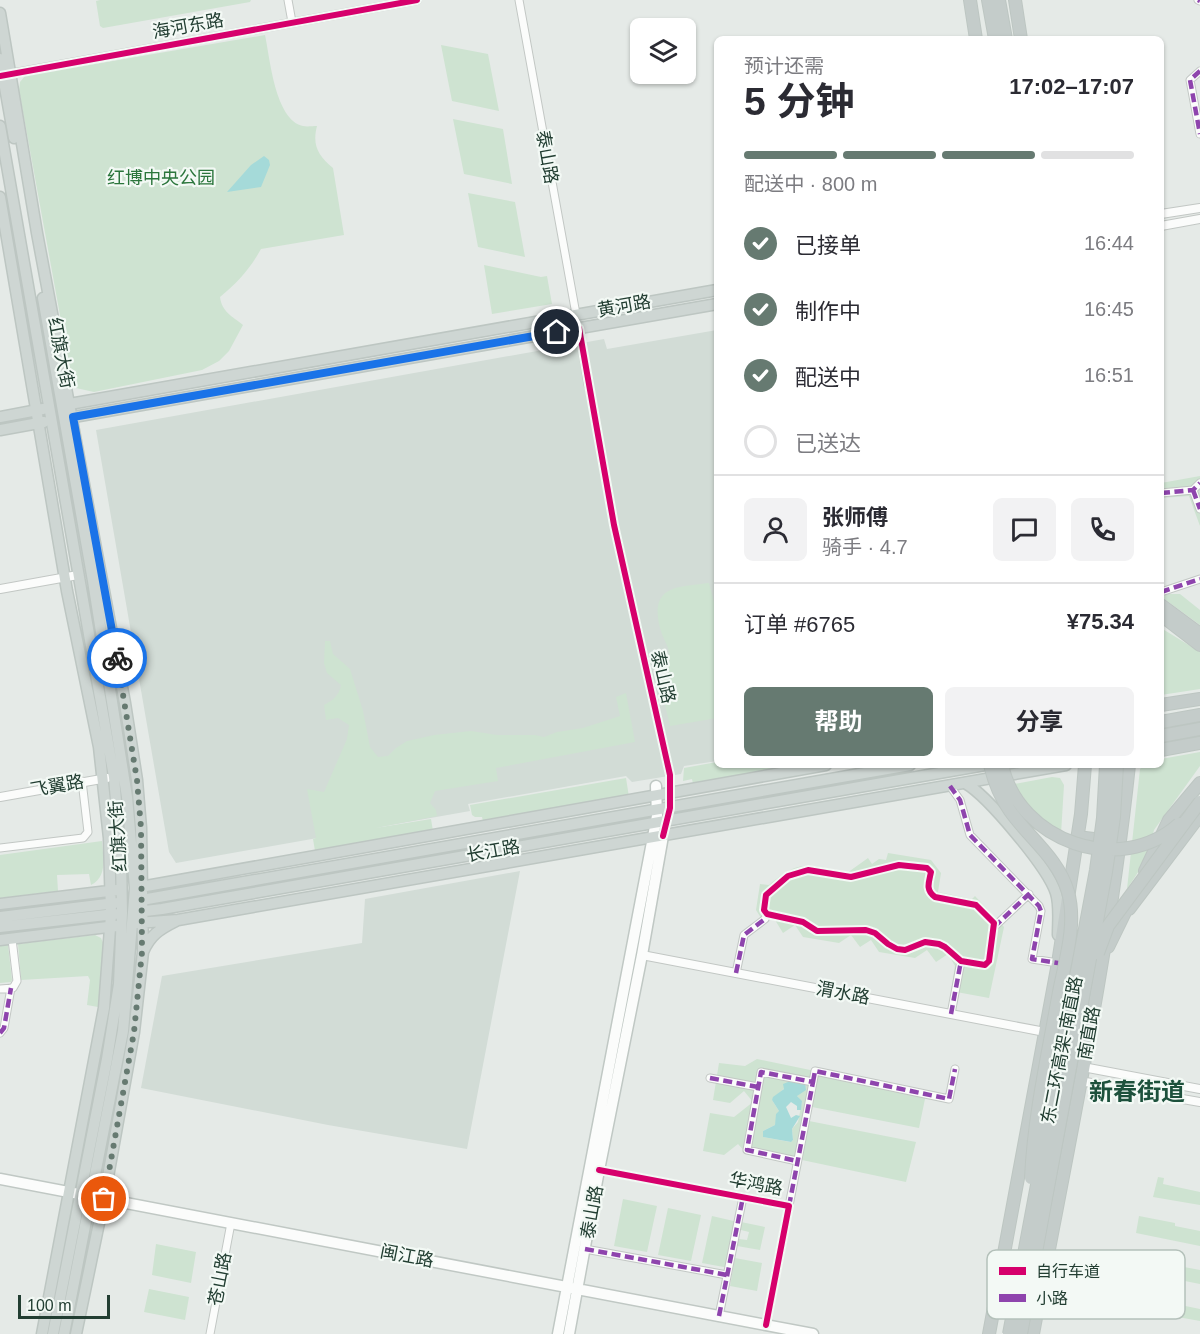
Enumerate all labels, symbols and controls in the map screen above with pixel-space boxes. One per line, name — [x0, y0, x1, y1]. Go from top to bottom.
street label: 海河东路 — [151, 10, 225, 42]
map controls — [630, 18, 696, 84]
button: layers — [630, 18, 696, 84]
text: 预计还需 — [744, 55, 824, 77]
text: 17:02–17:07 — [1009, 74, 1134, 99]
text: 5 分钟 — [744, 80, 855, 123]
street label: 泰山路 — [532, 129, 562, 185]
park label: 红博中央公园 — [107, 168, 215, 188]
text: 配送中 · 800 m — [744, 173, 877, 195]
icon: check — [744, 227, 777, 260]
text: 16:44 — [1084, 232, 1134, 254]
text: 已接单 — [795, 233, 861, 258]
street label: 黄河路 — [596, 291, 652, 321]
icon: check — [744, 293, 777, 326]
text: 16:45 — [1084, 298, 1134, 320]
text: 制作中 — [795, 299, 861, 324]
pin — [531, 306, 582, 357]
icon: home — [540, 315, 573, 348]
street label: 红旗大街 — [44, 316, 78, 390]
icon: check — [744, 359, 777, 392]
text: 16:51 — [1084, 364, 1134, 386]
text: 配送中 — [795, 365, 861, 390]
text: 已送达 — [795, 431, 861, 456]
button: person — [744, 498, 807, 561]
button: chat — [993, 498, 1056, 561]
button: phone — [1071, 498, 1134, 561]
text: 张师傅 — [822, 505, 888, 530]
text: 骑手 · 4.7 — [822, 536, 908, 558]
text: ¥75.34 — [1067, 609, 1134, 634]
text: 订单 #6765 — [744, 612, 855, 637]
courier — [87, 628, 147, 688]
icon: bike — [101, 642, 134, 675]
street label: 泰山路 — [647, 648, 679, 706]
button: 帮助 — [744, 687, 933, 756]
button: 分享 — [945, 687, 1134, 756]
street label: 飞翼路 — [29, 771, 85, 801]
street label: 红旗大街 — [106, 799, 130, 873]
street label: 长江路 — [465, 836, 521, 866]
street label: 东二环高架-南直路 — [1038, 974, 1086, 1126]
street label: 渭水路 — [815, 978, 871, 1008]
street label: 南直路 — [1074, 1005, 1104, 1061]
district label: 新春街道 — [1089, 1078, 1185, 1105]
street label: 华鸿路 — [728, 1169, 784, 1199]
pin — [78, 1173, 129, 1224]
icon: bag — [87, 1182, 120, 1215]
street label: 泰山路 — [577, 1184, 607, 1240]
street label: 闽江路 — [379, 1241, 435, 1271]
legend — [987, 1250, 1185, 1319]
street label: 苍山路 — [205, 1251, 235, 1307]
text: 自行车道 — [1036, 1263, 1100, 1280]
text: 小路 — [1036, 1290, 1068, 1307]
scale bar — [18, 1292, 110, 1320]
text: 100 m — [27, 1297, 71, 1314]

